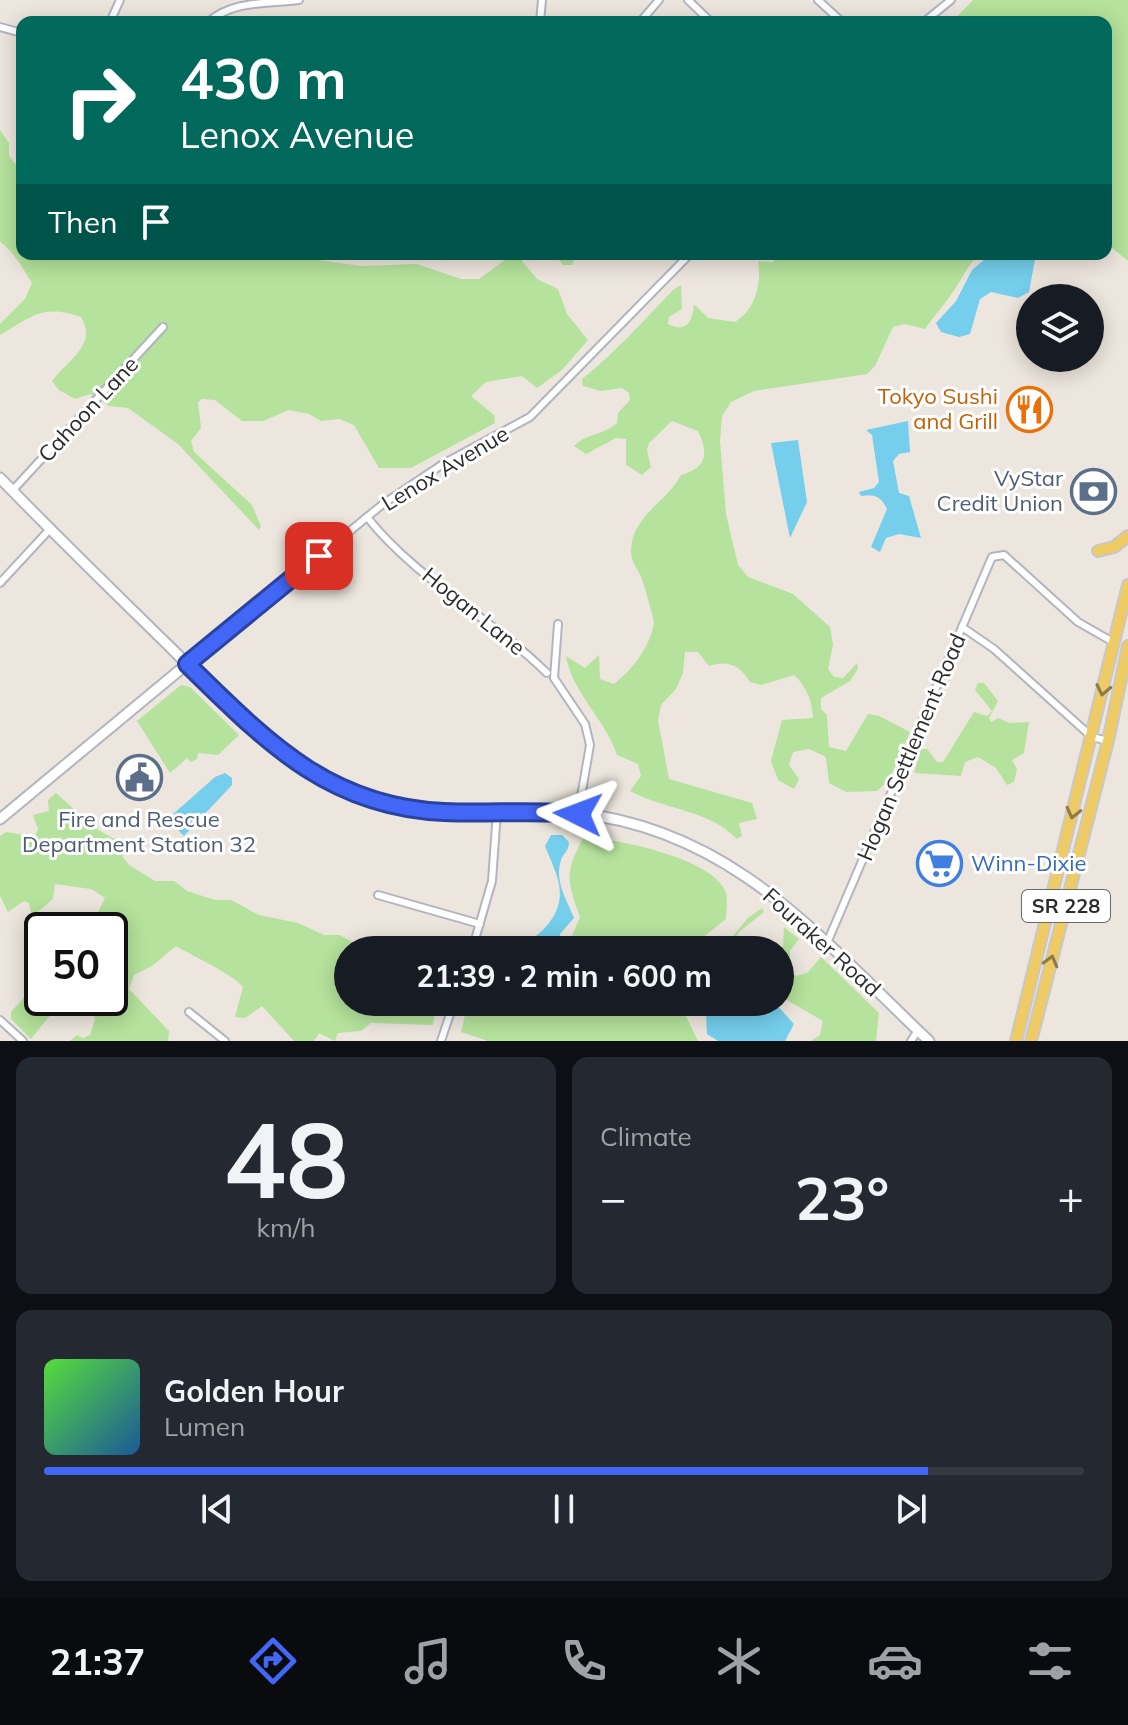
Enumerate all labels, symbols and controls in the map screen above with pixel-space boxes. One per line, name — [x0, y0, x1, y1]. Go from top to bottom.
text: 430 m — [180, 43, 347, 113]
icon: right — [48, 48, 152, 152]
text: Lenox Avenue — [180, 112, 414, 157]
icon: arrive — [134, 200, 178, 244]
text: Then — [48, 203, 118, 241]
map controls — [1016, 284, 1104, 372]
button: layers — [1016, 284, 1104, 372]
street label: Cahoon Lane — [32, 350, 144, 468]
place label: Tokyo Sushi and Grill — [878, 382, 998, 435]
restaurant icon: Tokyo Sushi and Grill — [1005, 385, 1053, 433]
street label: Lenox Avenue — [376, 419, 514, 517]
place label: VyStar Credit Union — [937, 464, 1063, 517]
bank icon: VyStar Credit Union — [1070, 467, 1118, 515]
pin — [285, 522, 353, 590]
icon: arrive — [297, 534, 341, 578]
street label: Hogan Lane — [417, 561, 531, 661]
street label: Hogan Settlement Road — [850, 629, 972, 865]
one-way arrow — [1095, 682, 1112, 696]
public building icon: Fire and Rescue Department Station 32 — [115, 754, 163, 802]
position arrow — [536, 772, 620, 856]
place label: Fire and Rescue Department Station 32 — [22, 805, 256, 858]
one-way arrow — [1066, 805, 1083, 819]
supermarket icon: Winn-Dixie — [916, 839, 964, 887]
place label: Winn-Dixie — [971, 849, 1087, 877]
street label: Fouraker Road — [757, 882, 887, 1002]
road number: SR 228 — [1022, 890, 1110, 922]
speed limit sign: 50 — [24, 912, 128, 1016]
one-way arrow — [1042, 955, 1059, 969]
text: 21:39 · 2 min · 600 m — [416, 957, 712, 995]
text: 48 — [224, 1093, 348, 1224]
text: Climate — [600, 1120, 692, 1153]
text: 23° — [795, 1160, 889, 1235]
text: − — [600, 1170, 626, 1225]
text: + — [1058, 1170, 1084, 1225]
text: km/h — [257, 1211, 315, 1244]
text: Golden Hour — [164, 1372, 344, 1410]
text: Lumen — [164, 1410, 245, 1443]
icon: previous — [195, 1487, 239, 1531]
icon: pause — [542, 1487, 586, 1531]
icon: next — [889, 1487, 933, 1531]
icon: directions — [245, 1633, 301, 1689]
icon: music — [400, 1633, 456, 1689]
icon: phone — [556, 1633, 612, 1689]
icon: climate — [711, 1633, 767, 1689]
icon: car — [867, 1633, 923, 1689]
icon: filters — [1022, 1633, 1078, 1689]
text: 21:37 — [50, 1639, 145, 1684]

